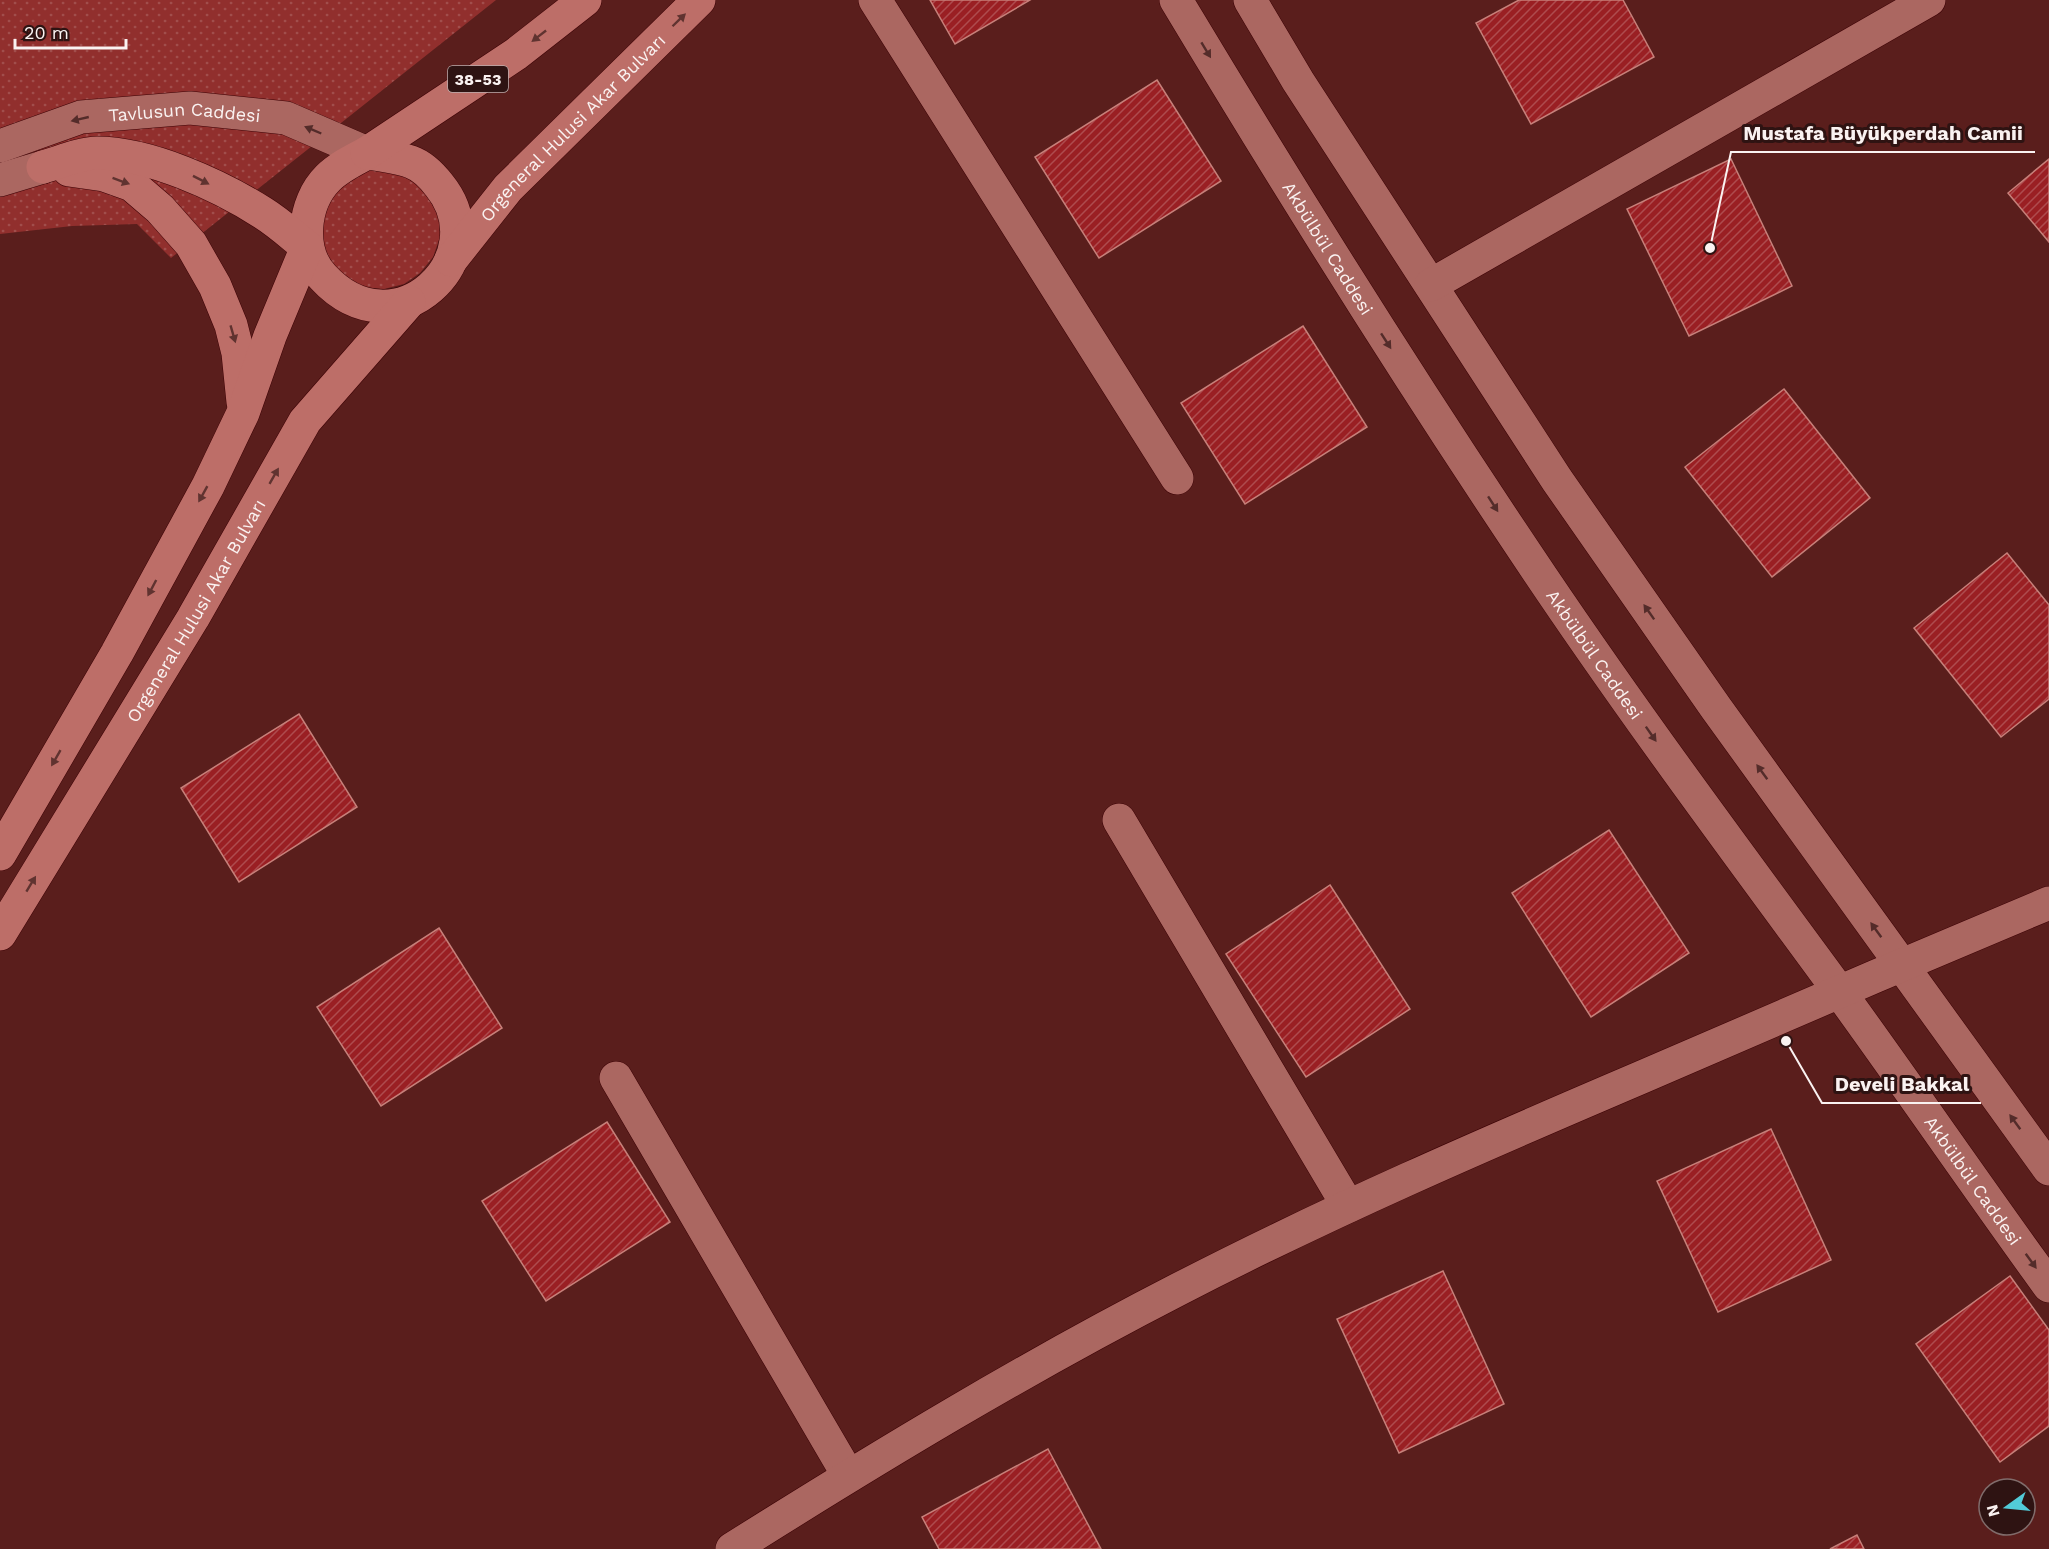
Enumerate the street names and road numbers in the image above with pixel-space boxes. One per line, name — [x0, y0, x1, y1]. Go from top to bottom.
street label: Orgeneral Hulusi Akar Bulvarı — [475, 29, 669, 226]
road number: 38-53 — [448, 66, 508, 92]
street label: Tavlusun Caddesi — [108, 97, 262, 126]
street label: Akbülbül Caddesi — [1279, 177, 1378, 318]
street label: Orgeneral Hulusi Akar Bulvarı — [122, 495, 269, 726]
street label: Akbülbül Caddesi — [1543, 585, 1648, 723]
street label: Akbülbül Caddesi — [1921, 1112, 2026, 1249]

